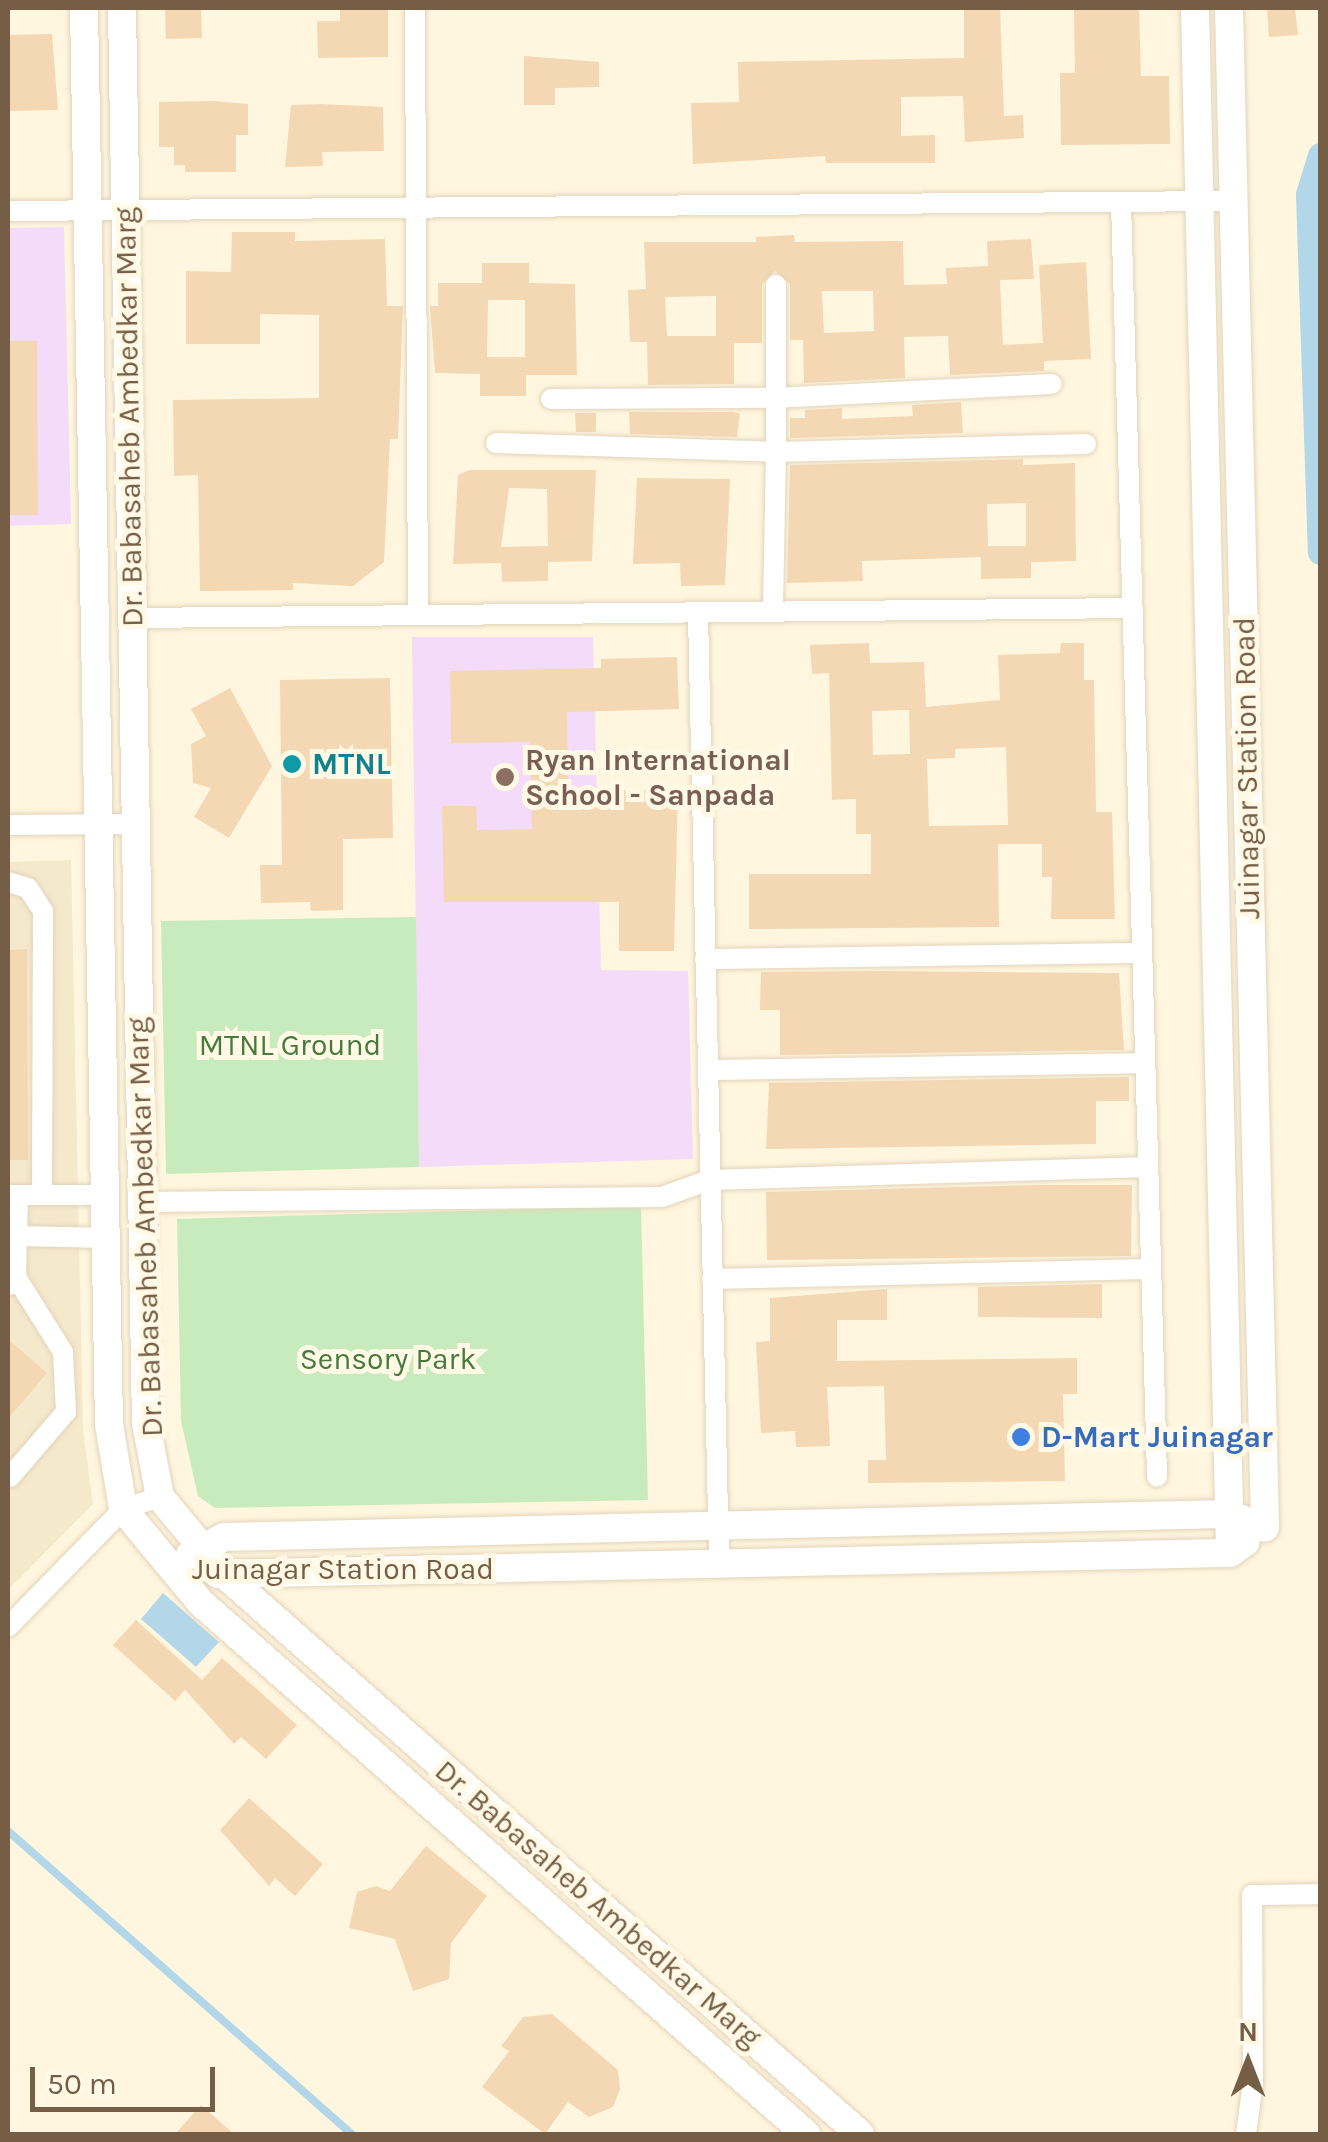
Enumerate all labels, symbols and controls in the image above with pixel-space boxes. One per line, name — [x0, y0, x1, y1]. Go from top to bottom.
street label: Dr. Babasaheb Ambedkar Marg — [107, 207, 151, 627]
street label: Juinagar Station Road — [1226, 617, 1268, 919]
place label: Ryan International School - Sanpada — [525, 742, 791, 812]
place label: MTNL — [312, 746, 391, 782]
marker: MTNL — [281, 753, 303, 775]
marker: Ryan International School - Sanpada — [494, 766, 516, 788]
street label: Dr. Babasaheb Ambedkar Marg — [120, 1016, 170, 1438]
park label: MTNL Ground — [199, 1027, 381, 1063]
park label: Sensory Park — [300, 1341, 476, 1377]
place label: D-Mart Juinagar — [1041, 1419, 1273, 1455]
marker: D-Mart Juinagar — [1010, 1426, 1032, 1448]
street label: Juinagar Station Road — [192, 1551, 494, 1587]
street label: Dr. Babasaheb Ambedkar Marg — [428, 1753, 768, 2055]
north arrow — [1198, 2012, 1298, 2112]
text: N — [1238, 2015, 1258, 2048]
scale bar — [35, 2047, 220, 2109]
text: 50 m — [47, 2066, 117, 2102]

